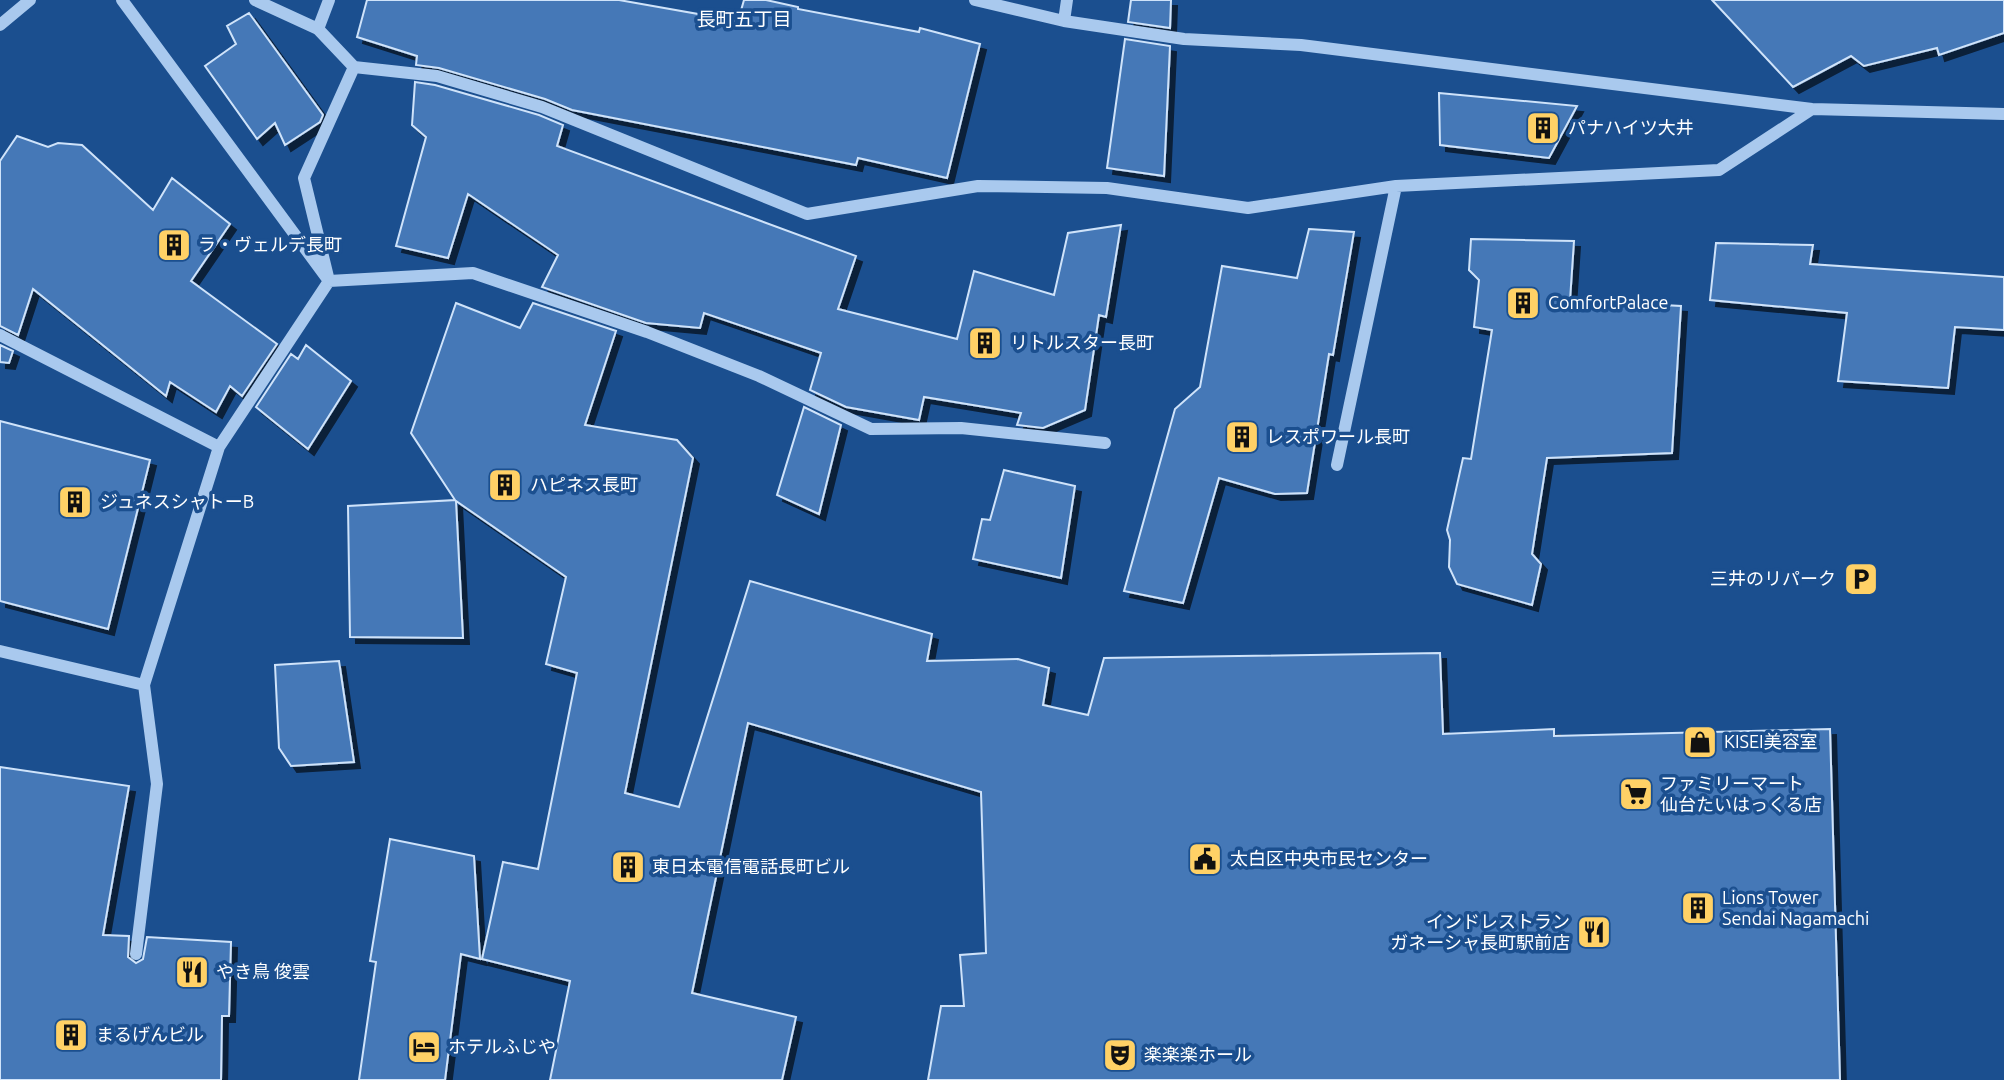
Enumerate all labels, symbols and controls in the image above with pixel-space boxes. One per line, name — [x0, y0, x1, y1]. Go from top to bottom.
district label: 長町五丁目 — [696, 8, 792, 30]
building icon: パナハイツ大井 — [1524, 109, 1562, 147]
place label: パナハイツ大井 — [1568, 117, 1694, 137]
building icon: ラ・ヴェルデ長町 — [155, 226, 193, 264]
place label: ラ・ヴェルデ長町 — [198, 234, 342, 254]
building icon: ComfortPalace — [1504, 284, 1542, 322]
place label: ComfortPalace — [1548, 292, 1668, 312]
building icon: リトルスター長町 — [966, 324, 1004, 362]
place label: リトルスター長町 — [1010, 332, 1154, 352]
building icon: レスポワール長町 — [1223, 418, 1261, 456]
place label: レスポワール長町 — [1266, 426, 1410, 446]
building icon: ハピネス長町 — [486, 466, 524, 504]
place label: ハピネス長町 — [530, 474, 638, 494]
building icon: ジュネスシャトーB — [56, 483, 94, 521]
place label: ジュネスシャトーB — [100, 491, 254, 511]
parking icon: 三井のリパーク — [1842, 560, 1880, 598]
place label: 三井のリパーク — [1710, 568, 1836, 588]
shop icon: KISEI美容室 — [1681, 723, 1719, 761]
place label: KISEI美容室 — [1724, 731, 1818, 751]
place label: ファミリーマート 仙台たいはっくる店 — [1660, 773, 1822, 814]
supermarket icon: ファミリーマート 仙台たいはっくる店 — [1617, 775, 1655, 813]
public building icon: 太白区中央市民センター — [1186, 840, 1224, 878]
building icon: 東日本電信電話長町ビル — [609, 848, 647, 886]
place label: 太白区中央市民センター — [1230, 848, 1428, 868]
place label: 東日本電信電話長町ビル — [652, 856, 850, 876]
place label: Lions Tower Sendai Nagamachi — [1722, 887, 1869, 928]
building icon: Lions Tower Sendai Nagamachi — [1679, 889, 1717, 927]
place label: インドレストラン ガネーシャ長町駅前店 — [1390, 911, 1570, 952]
restaurant icon: インドレストラン ガネーシャ長町駅前店 — [1575, 913, 1613, 951]
restaurant icon: やき鳥 俊雲 — [173, 953, 211, 991]
place label: やき鳥 俊雲 — [216, 961, 310, 981]
building icon: まるげんビル — [52, 1016, 90, 1054]
place label: まるげんビル — [96, 1024, 204, 1044]
hotel icon: ホテルふじや — [405, 1028, 443, 1066]
place label: ホテルふじや — [448, 1036, 556, 1056]
theatre icon: 楽楽楽ホール — [1101, 1036, 1139, 1074]
place label: 楽楽楽ホール — [1144, 1044, 1252, 1064]

